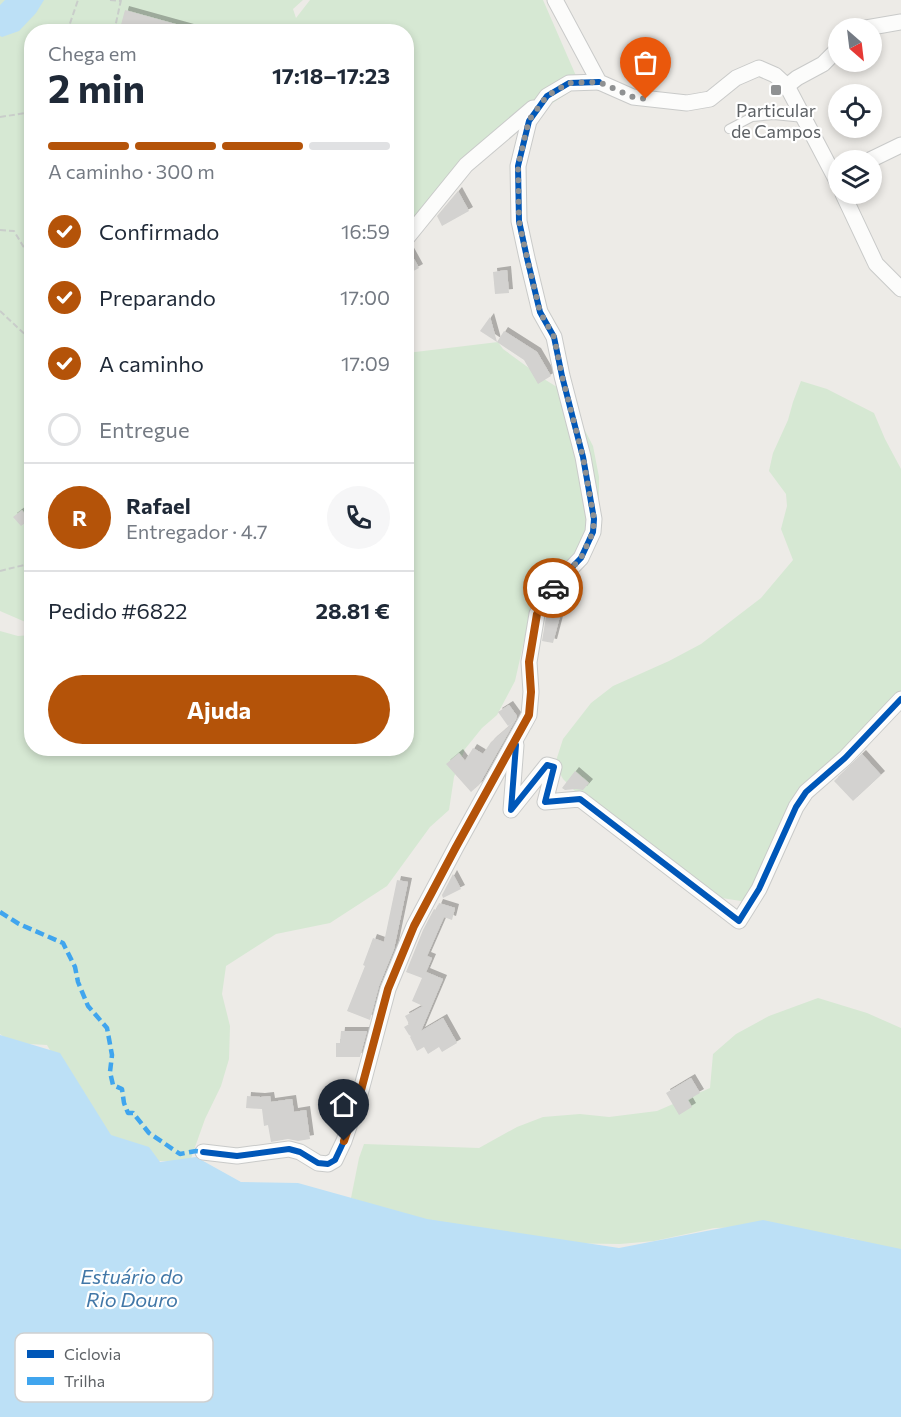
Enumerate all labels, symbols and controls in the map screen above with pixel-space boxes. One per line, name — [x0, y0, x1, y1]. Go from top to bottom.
north arrow — [828, 18, 882, 72]
map controls — [828, 18, 882, 204]
pin — [620, 37, 671, 99]
text: Chega em — [48, 41, 137, 65]
icon: bag — [629, 46, 662, 79]
text: 17:18–17:23 — [272, 62, 390, 89]
text: 2 min — [48, 63, 145, 111]
marker: Particular de Campos — [769, 83, 783, 97]
button: locate — [828, 84, 882, 138]
place label: Particular de Campos — [731, 99, 821, 142]
button: layers — [828, 150, 882, 204]
text: A caminho · 300 m — [48, 159, 215, 183]
icon: check — [48, 215, 81, 248]
text: Confirmado — [99, 218, 220, 245]
text: 16:59 — [341, 219, 390, 243]
icon: check — [48, 281, 81, 314]
text: Preparando — [99, 284, 216, 311]
text: 17:00 — [340, 285, 390, 309]
icon: check — [48, 347, 81, 380]
text: A caminho — [99, 350, 204, 377]
text: 17:09 — [341, 351, 390, 375]
text: Entregue — [99, 416, 190, 443]
button: phone — [327, 486, 390, 549]
text: Rafael — [126, 492, 191, 519]
text: R — [72, 504, 87, 531]
text: Entregador · 4.7 — [126, 519, 268, 543]
courier — [523, 558, 583, 618]
icon: car — [537, 572, 570, 605]
text: Pedido #6822 — [48, 597, 188, 624]
text: 28.81 € — [316, 597, 390, 624]
button: Ajuda — [48, 675, 390, 744]
pin — [318, 1079, 369, 1141]
icon: home — [327, 1088, 360, 1121]
water label: Estuário do Rio Douro — [80, 1264, 184, 1311]
legend — [15, 1333, 213, 1402]
text: Ciclovia — [64, 1344, 121, 1363]
text: Trilha — [64, 1371, 105, 1390]

